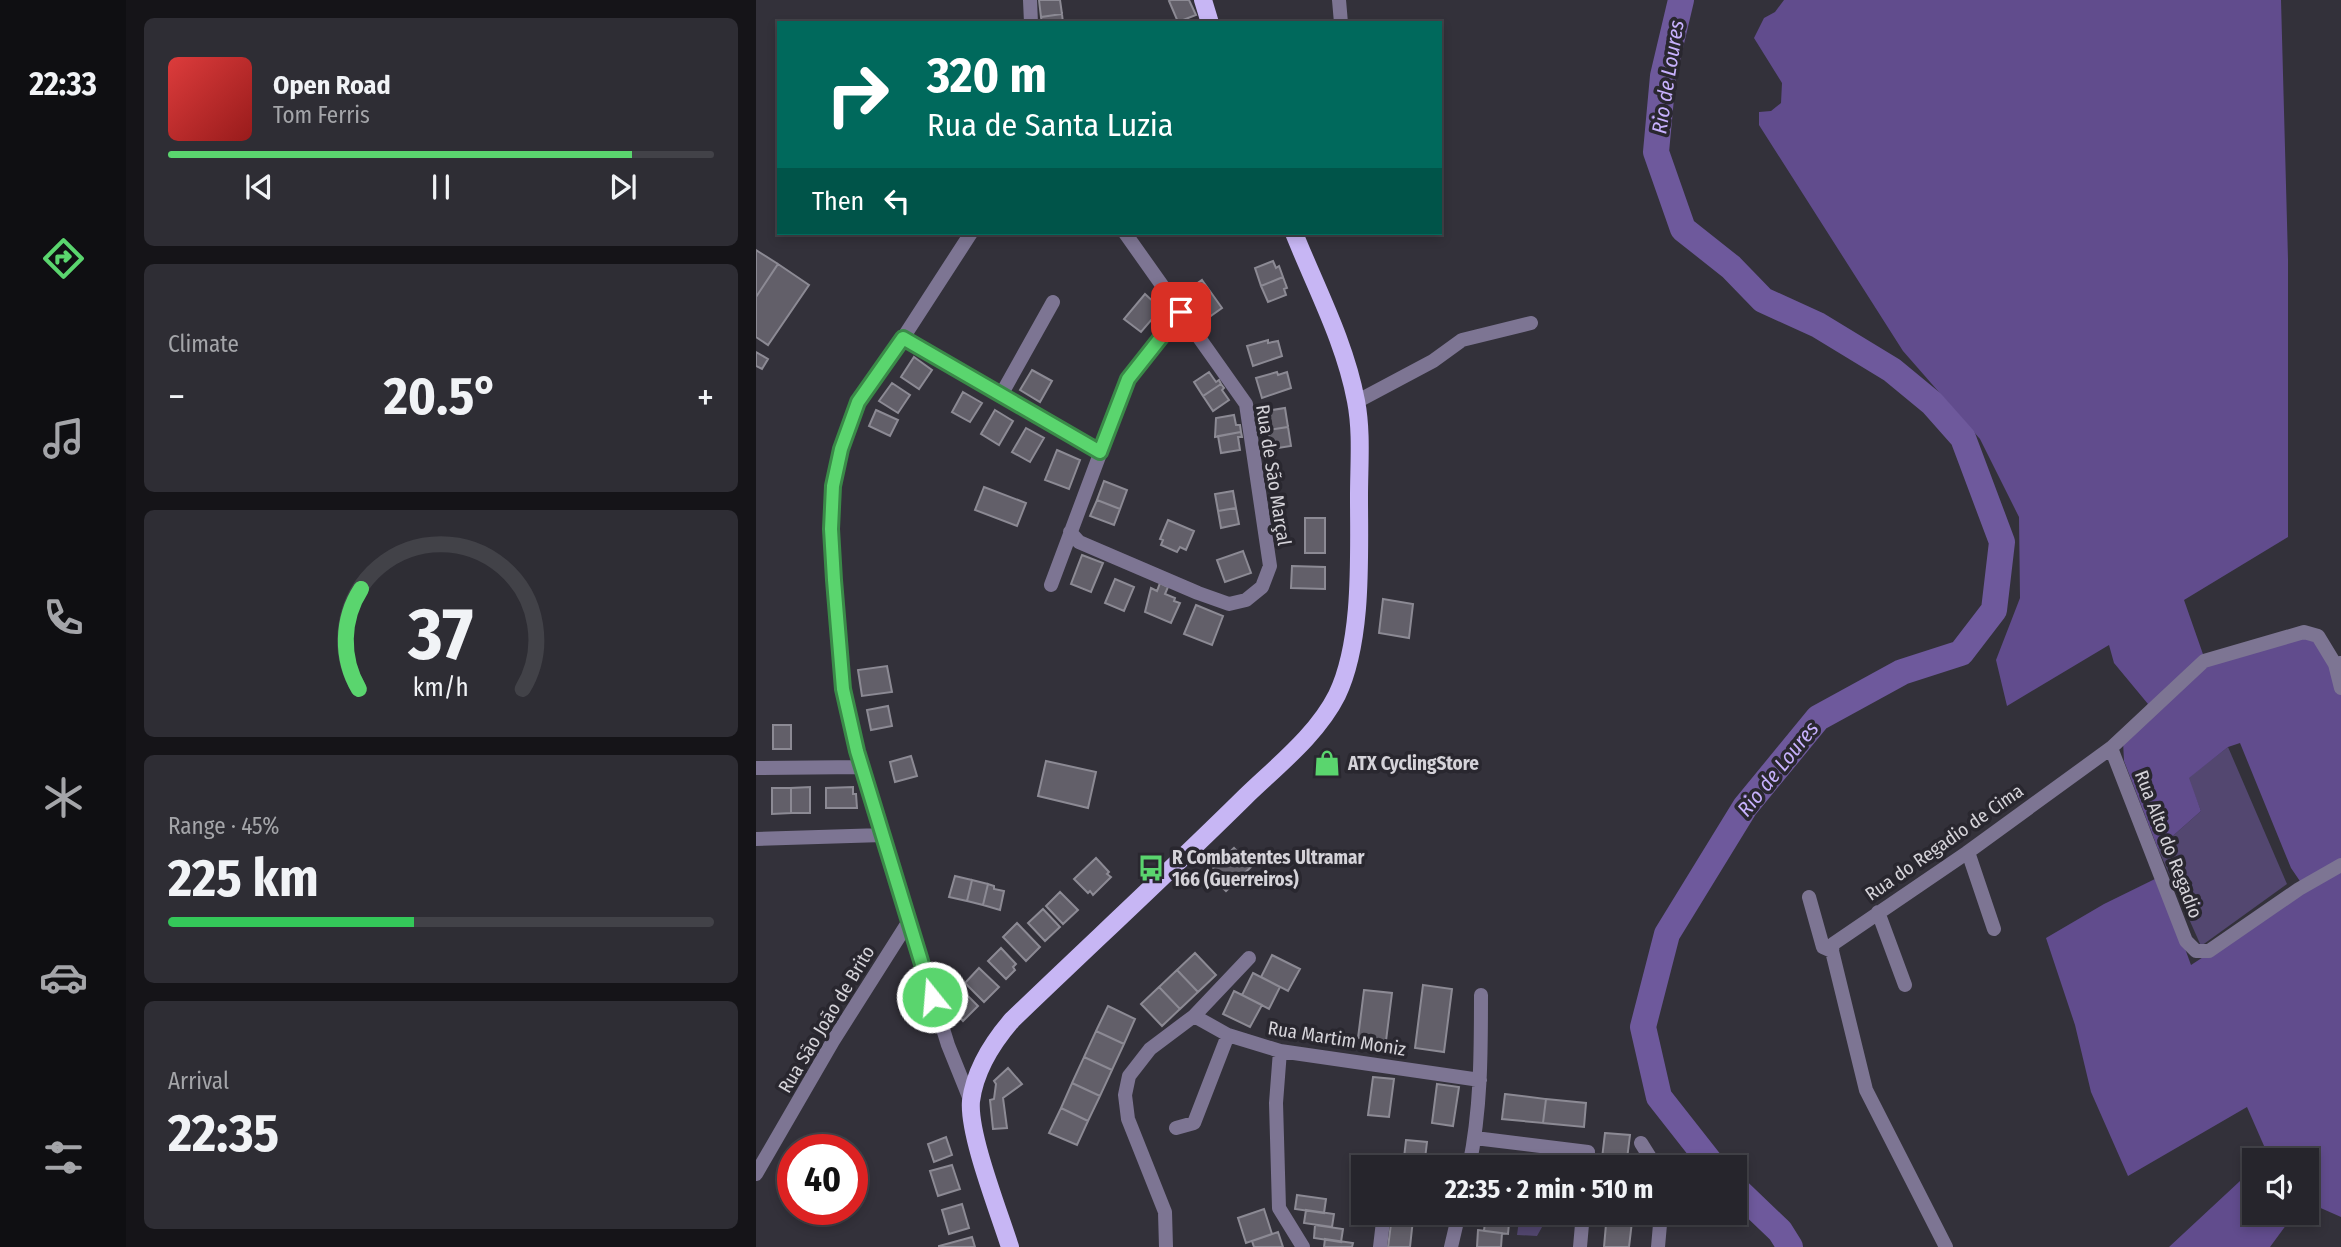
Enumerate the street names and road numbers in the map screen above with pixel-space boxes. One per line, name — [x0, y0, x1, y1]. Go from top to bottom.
street label: Rua de São Marçal — [1251, 403, 1296, 547]
street label: Rua Alto do Regadio — [2130, 767, 2207, 921]
street label: Rua do Regadio de Cima — [1861, 779, 2028, 906]
street label: Rua São João de Brito — [773, 941, 880, 1097]
street label: Rua Martim Moniz — [1266, 1016, 1408, 1061]

